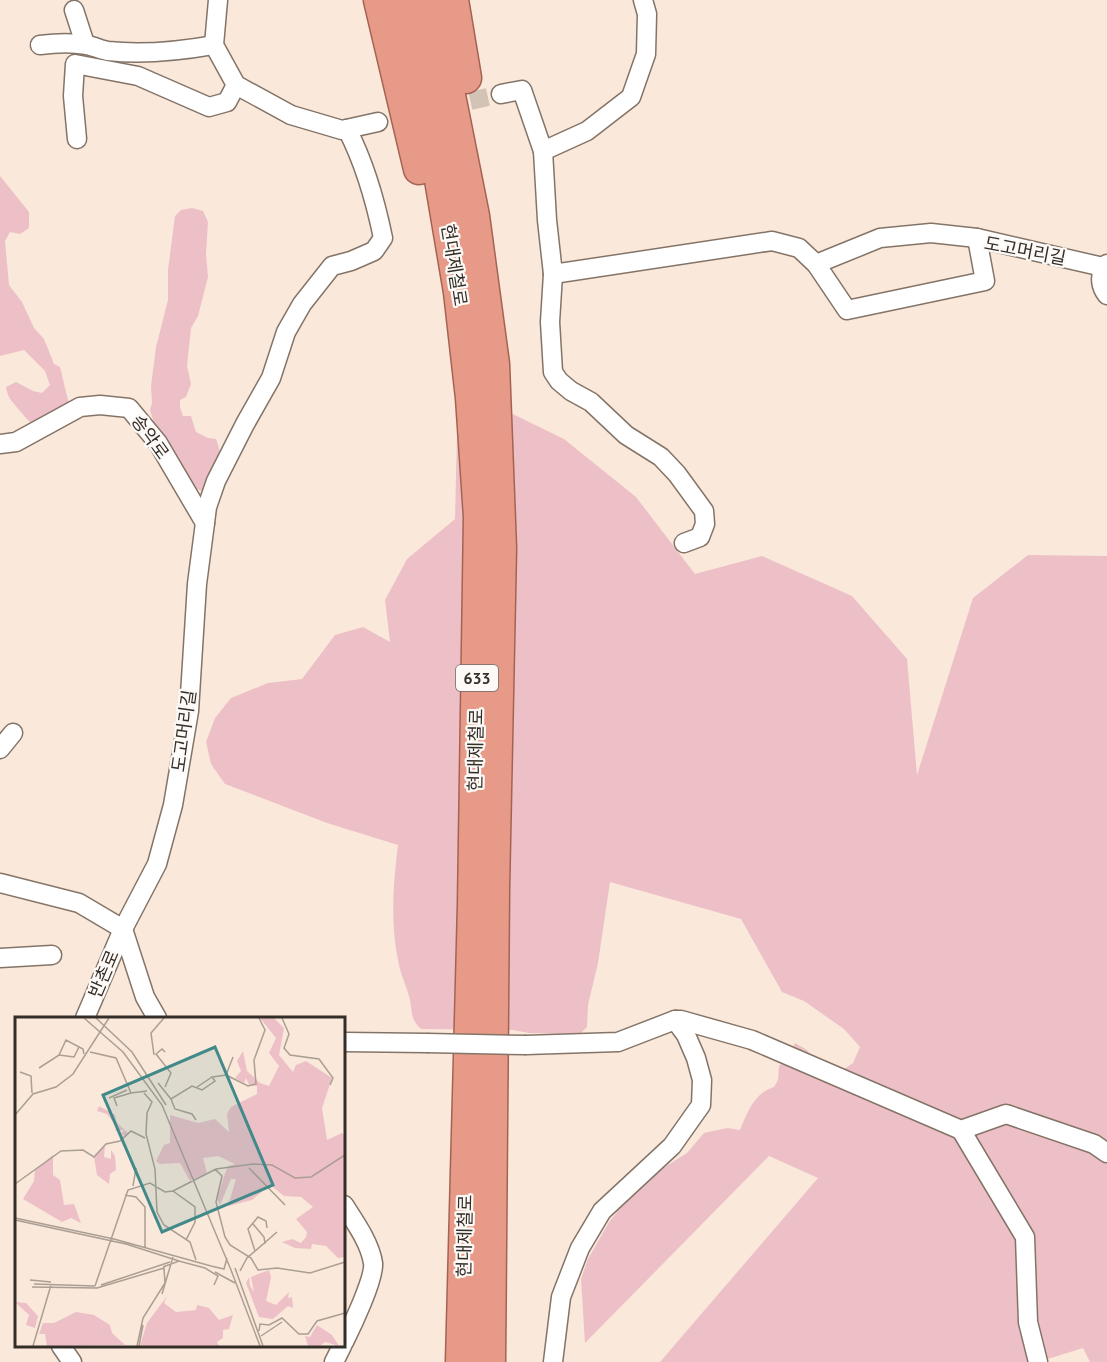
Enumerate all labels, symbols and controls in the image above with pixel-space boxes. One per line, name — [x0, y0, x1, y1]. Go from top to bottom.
street label: 현대제철로 — [437, 222, 472, 308]
street label: 도고머리길 — [982, 231, 1068, 270]
street label: 송악로 — [126, 410, 174, 464]
road number: 633 — [456, 665, 498, 691]
street label: 도고머리길 — [166, 688, 201, 774]
street label: 현대제철로 — [463, 708, 488, 792]
street label: 반촌로 — [83, 946, 124, 1001]
inset map — [15, 1017, 345, 1347]
street label: 현대제철로 — [452, 1194, 477, 1278]

